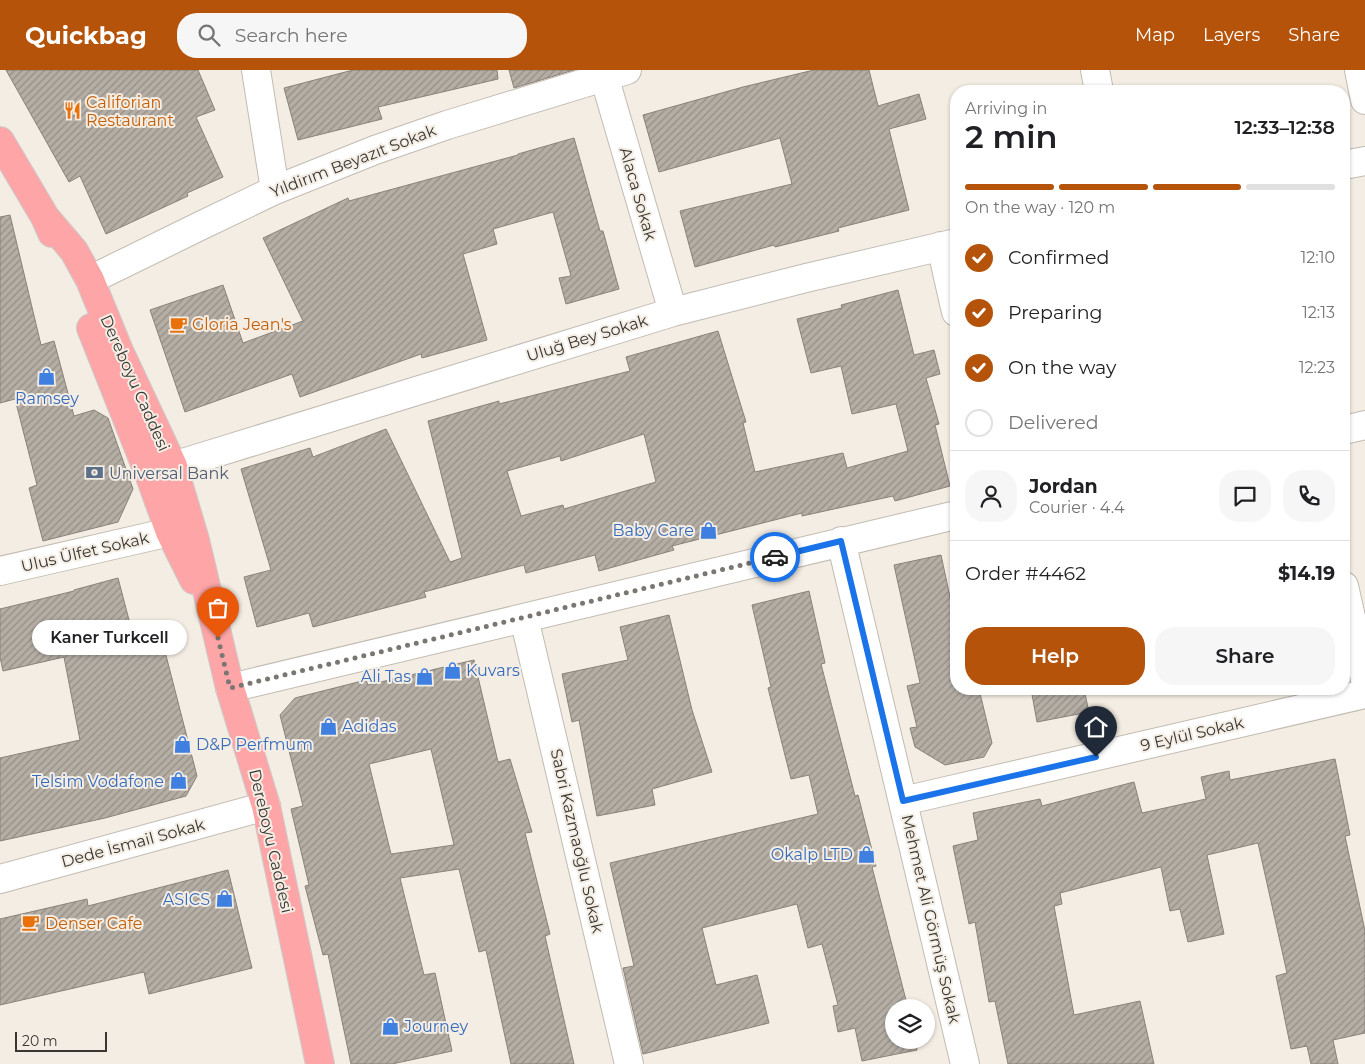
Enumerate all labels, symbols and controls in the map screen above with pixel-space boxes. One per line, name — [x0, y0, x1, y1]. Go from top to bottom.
search box — [177, 13, 527, 58]
text: Quickbag — [25, 21, 147, 50]
icon: search — [195, 21, 223, 49]
text: Search here — [235, 24, 348, 47]
text: Map — [1135, 24, 1175, 46]
text: Layers — [1203, 24, 1260, 46]
text: Share — [1288, 24, 1340, 46]
place label: Califorian Restaurant — [86, 93, 174, 130]
text: Arriving in — [965, 99, 1047, 118]
restaurant icon: Califorian Restaurant — [62, 101, 82, 121]
text: 12:33–12:38 — [1235, 116, 1335, 139]
text: 2 min — [965, 117, 1057, 156]
street label: Yıldirım Beyazıt Sokak — [267, 120, 439, 201]
street label: Alaca Sokak — [616, 145, 660, 243]
text: On the way · 120 m — [965, 198, 1115, 217]
icon: check — [965, 244, 993, 272]
text: Confirmed — [1008, 246, 1109, 269]
text: 12:10 — [1300, 248, 1335, 267]
icon: check — [965, 299, 993, 327]
text: Preparing — [1008, 301, 1103, 324]
text: 12:13 — [1302, 303, 1335, 322]
street label: Uluğ Bey Sokak — [524, 310, 650, 365]
street label: Dereboyu Caddesi — [96, 312, 174, 454]
cafe icon: Gloria Jean's — [168, 314, 188, 334]
place label: Gloria Jean's — [192, 315, 292, 334]
icon: check — [965, 354, 993, 382]
text: On the way — [1008, 356, 1116, 379]
text: 12:23 — [1299, 358, 1335, 377]
shop icon: Ramsey — [37, 366, 57, 386]
place label: Ramsey — [15, 389, 79, 408]
text: Delivered — [1008, 411, 1099, 434]
bank icon: Universal Bank — [85, 463, 105, 483]
place label: Universal Bank — [109, 464, 229, 483]
button: person — [965, 470, 1017, 522]
button: chat — [1219, 470, 1271, 522]
button: phone — [1283, 470, 1335, 522]
text: Jordan — [1029, 475, 1098, 498]
text: Courier · 4.4 — [1029, 498, 1125, 517]
shop icon: Baby Care — [698, 520, 718, 540]
place label: Baby Care — [612, 521, 694, 540]
street label: Ulus Ülfet Sokak — [19, 527, 151, 576]
courier — [750, 532, 800, 582]
icon: car — [761, 543, 789, 571]
text: Order #4462 — [965, 562, 1086, 585]
text: $14.19 — [1278, 562, 1335, 585]
pin — [197, 587, 239, 638]
icon: bag — [204, 594, 232, 622]
callout: Kaner Turkcell — [33, 620, 188, 656]
button: Help — [965, 627, 1145, 685]
button: Share — [1155, 627, 1335, 685]
text: Kaner Turkcell — [50, 628, 169, 647]
shop icon: Kuvars — [442, 660, 462, 680]
place label: Kuvars — [466, 661, 520, 680]
shop icon: Ali Tas — [415, 666, 435, 686]
place label: Ali Tas — [361, 667, 411, 686]
pin — [1075, 706, 1117, 757]
icon: home — [1082, 713, 1110, 741]
street label: 9 Eylül Sokak — [1139, 713, 1246, 755]
shop icon: Adidas — [318, 716, 338, 736]
place label: Adidas — [342, 717, 397, 736]
shop icon: D&P Perfmum — [172, 734, 192, 754]
place label: D&P Perfmum — [196, 735, 313, 754]
street label: Sabri Kazmaoğlu Sokak — [547, 747, 608, 935]
street label: Dereboyu Caddesi — [245, 767, 297, 915]
shop icon: Telsim Vodafone — [168, 771, 188, 791]
place label: Telsim Vodafone — [32, 772, 164, 791]
street label: Mehmet Ali Görmüş Sokak — [898, 813, 964, 1026]
street label: Dede İsmail Sokak — [59, 815, 207, 871]
shop icon: Okalp LTD — [857, 844, 877, 864]
place label: Okalp LTD — [771, 845, 853, 864]
shop icon: ASICS — [214, 889, 234, 909]
place label: ASICS — [163, 890, 210, 909]
cafe icon: Denser Cafe — [21, 913, 41, 933]
place label: Denser Cafe — [45, 914, 142, 933]
map controls — [885, 999, 935, 1049]
button: layers — [885, 999, 935, 1049]
shop icon: Journey — [380, 1016, 400, 1036]
place label: Journey — [403, 1017, 468, 1036]
scale bar — [15, 1029, 108, 1052]
text: 20 m — [22, 1032, 58, 1050]

